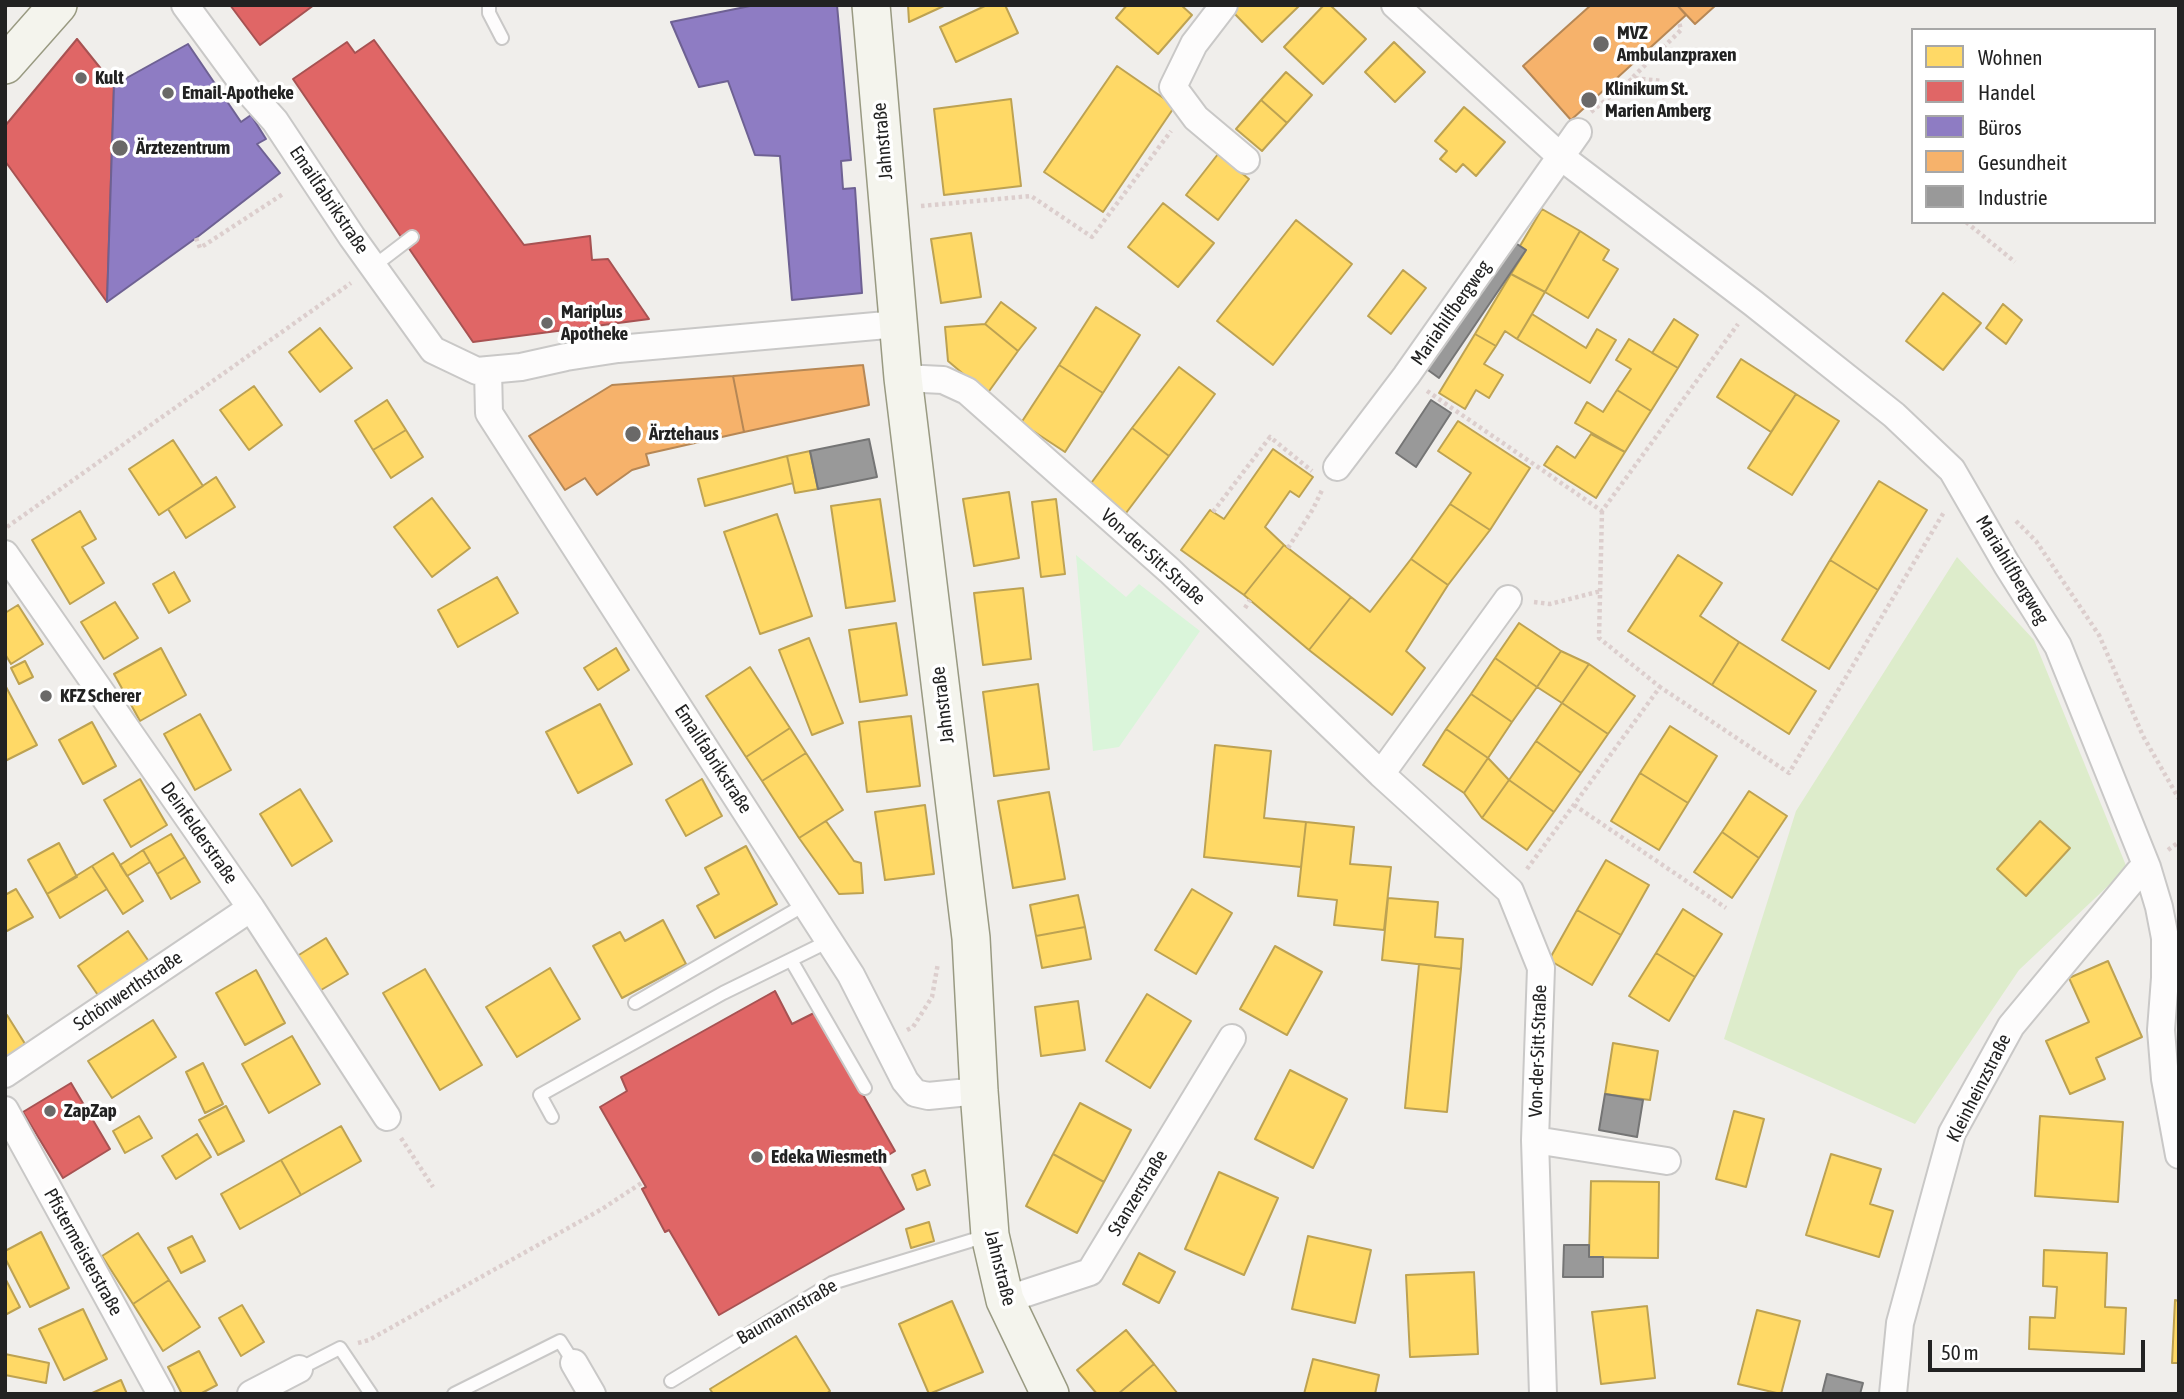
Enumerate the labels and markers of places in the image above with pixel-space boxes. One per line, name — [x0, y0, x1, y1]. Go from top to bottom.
place label: MVZ Ambulanzpraxen — [1617, 22, 1736, 66]
marker: MVZ Ambulanzpraxen — [1591, 34, 1611, 54]
place label: Kult — [95, 67, 124, 89]
marker: Kult — [73, 70, 89, 86]
place label: Klinikum St. Marien Amberg — [1605, 78, 1711, 122]
place label: Email-Apotheke — [182, 82, 294, 104]
marker: Email-Apotheke — [160, 85, 176, 101]
marker: Klinikum St. Marien Amberg — [1579, 90, 1599, 110]
place label: Ärztezentrum — [136, 137, 230, 159]
marker: Ärztezentrum — [110, 138, 130, 158]
place label: Mariplus Apotheke — [561, 301, 628, 345]
marker: Mariplus Apotheke — [539, 315, 555, 331]
place label: Ärztehaus — [649, 423, 719, 445]
marker: Ärztehaus — [623, 424, 643, 444]
place label: KFZ Scherer — [60, 685, 141, 707]
marker: KFZ Scherer — [38, 688, 54, 704]
place label: ZapZap — [64, 1100, 117, 1122]
marker: ZapZap — [42, 1103, 58, 1119]
place label: Edeka Wiesmeth — [771, 1146, 887, 1168]
marker: Edeka Wiesmeth — [749, 1149, 765, 1165]

